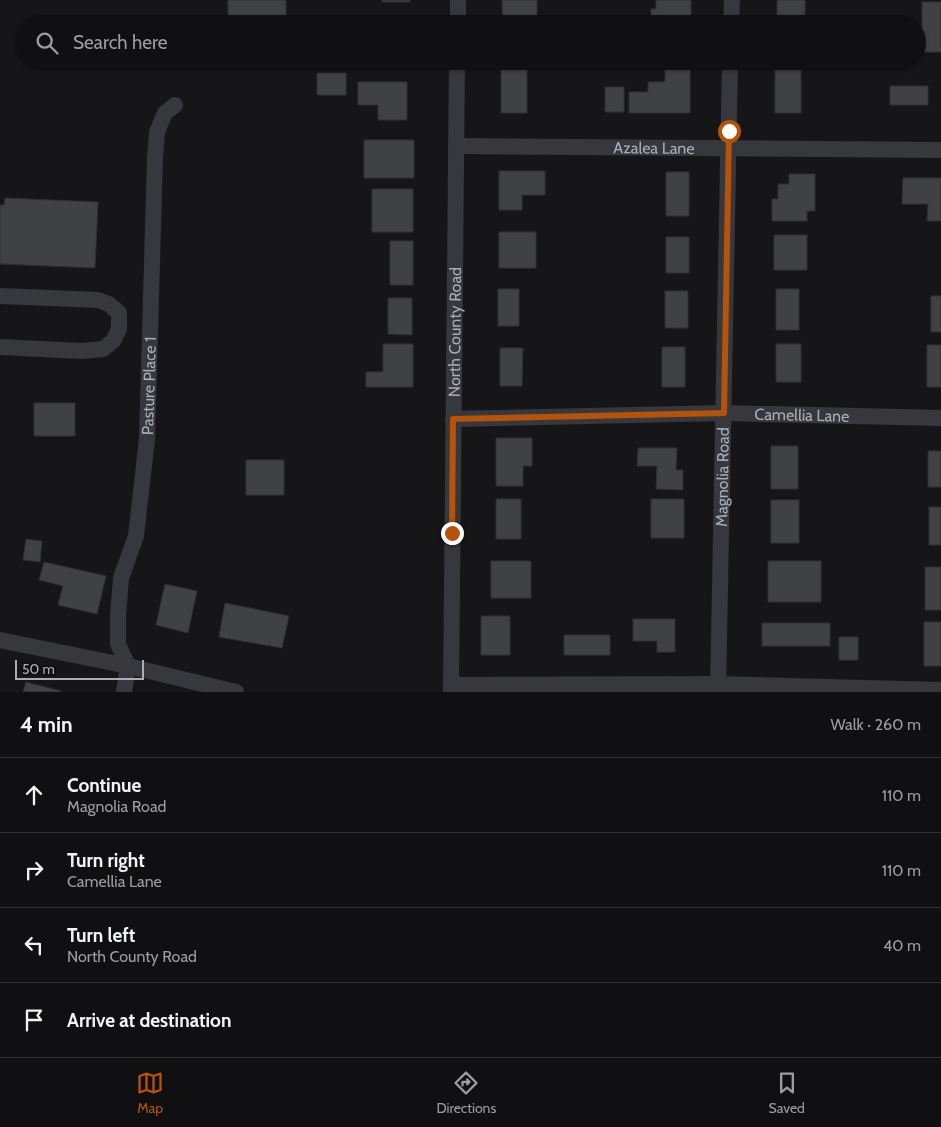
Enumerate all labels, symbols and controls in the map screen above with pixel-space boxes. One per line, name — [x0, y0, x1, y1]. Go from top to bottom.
search box — [15, 15, 926, 70]
icon: search — [33, 29, 61, 57]
text: Search here — [73, 31, 167, 54]
route start — [718, 120, 741, 143]
street label: Azalea Lane — [613, 138, 695, 157]
street label: North County Road — [444, 267, 465, 397]
street label: Pasture Place 1 — [138, 336, 159, 435]
street label: Camellia Lane — [754, 404, 850, 425]
street label: Magnolia Road — [712, 427, 733, 527]
route end — [441, 522, 464, 545]
scale bar — [15, 657, 144, 680]
text: 50 m — [22, 660, 55, 678]
text: 4 min — [20, 712, 73, 737]
text: Walk · 260 m — [831, 715, 921, 734]
text: Continue — [67, 774, 141, 797]
icon: ahead — [20, 781, 48, 809]
text: 110 m — [882, 786, 921, 805]
text: Magnolia Road — [67, 797, 166, 816]
text: Turn right — [67, 849, 145, 872]
icon: right — [20, 856, 48, 884]
text: 110 m — [882, 861, 921, 880]
text: Camellia Lane — [67, 872, 162, 891]
text: Turn left — [67, 924, 135, 947]
icon: left — [20, 931, 48, 959]
text: 40 m — [883, 936, 921, 955]
text: North County Road — [67, 947, 197, 966]
icon: arrive — [20, 1006, 48, 1034]
text: Arrive at destination — [67, 1009, 231, 1032]
tab: Map — [136, 1069, 164, 1117]
tab: Directions — [436, 1069, 496, 1117]
tab: Saved — [768, 1069, 805, 1117]

